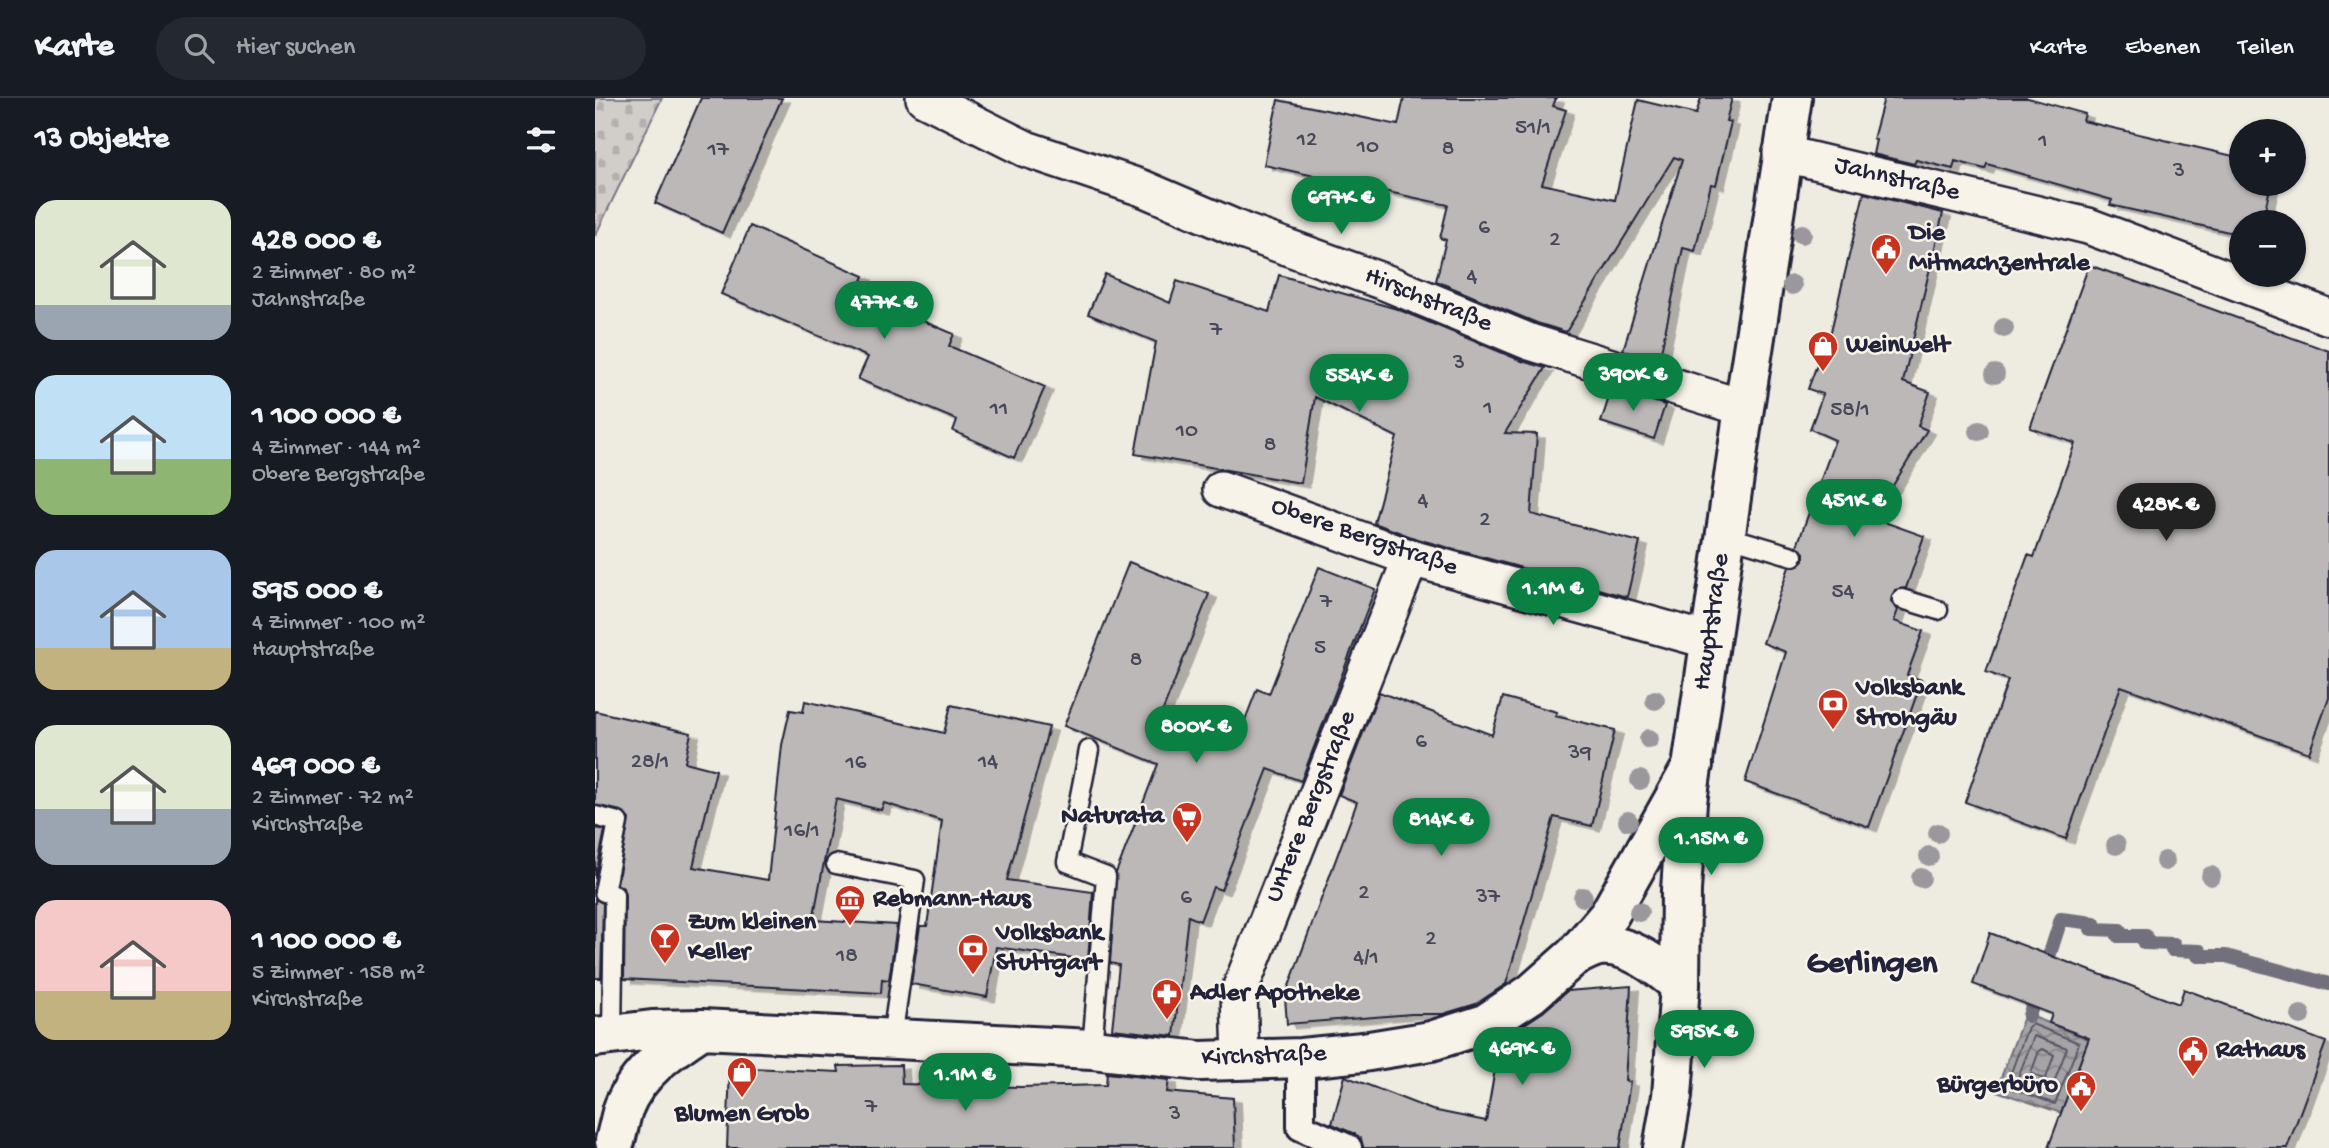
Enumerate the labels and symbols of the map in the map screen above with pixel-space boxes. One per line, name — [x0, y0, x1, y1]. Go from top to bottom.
house number: 51/1 — [1515, 115, 1551, 142]
house number: 12 — [1296, 127, 1317, 154]
house number: 1 — [2037, 128, 2048, 155]
house number: 10 — [1356, 134, 1379, 161]
house number: 8 — [1442, 136, 1454, 163]
house number: 17 — [706, 137, 730, 164]
street label: Jahnstraße — [1831, 151, 1963, 210]
house number: 3 — [2172, 158, 2185, 185]
pin: 697K € — [1284, 176, 1398, 236]
house number: 6 — [1478, 215, 1490, 242]
place label: Die Mitmachzentrale — [1907, 219, 2091, 280]
house number: 2 — [1549, 227, 1561, 254]
public building icon: Die Mitmachzentrale — [1869, 232, 1903, 276]
street label: Hirschstraße — [1360, 261, 1497, 341]
house number: 4 — [1467, 264, 1478, 291]
pin: 477K € — [827, 282, 941, 341]
house number: 7 — [1209, 317, 1223, 344]
shop icon: Weinwelt — [1806, 329, 1840, 373]
place label: Weinwelt — [1845, 331, 1952, 362]
house number: 3 — [1452, 350, 1465, 377]
pin: 554K € — [1302, 354, 1416, 414]
pin: 390K € — [1576, 354, 1690, 413]
house number: 1 — [1482, 395, 1493, 422]
house number: 11 — [989, 396, 1008, 423]
house number: 58/1 — [1830, 397, 1870, 424]
house number: 10 — [1175, 418, 1198, 445]
house number: 8 — [1264, 432, 1276, 459]
pin: 451K € — [1797, 480, 1911, 539]
pin: 428K € — [2109, 484, 2223, 543]
house number: 4 — [1418, 488, 1429, 515]
street label: Obere Bergstraße — [1267, 492, 1462, 585]
house number: 2 — [1479, 507, 1491, 534]
street label: Hauptstraße — [1688, 551, 1738, 692]
pin: 1.1M € — [1496, 568, 1610, 627]
house number: 54 — [1832, 579, 1855, 606]
house number: 7 — [1319, 589, 1333, 616]
house number: 5 — [1314, 635, 1326, 662]
house number: 8 — [1130, 647, 1142, 674]
place label: Volksbank Strohgäu — [1855, 674, 1966, 735]
bank icon: Volksbank Strohgäu — [1816, 687, 1850, 731]
pin: 800K € — [1139, 706, 1253, 765]
street label: Untere Bergstraße — [1259, 706, 1365, 907]
house number: 6 — [1415, 729, 1427, 756]
house number: 39 — [1567, 740, 1592, 767]
house number: 28/1 — [631, 749, 669, 776]
house number: 14 — [977, 749, 998, 776]
house number: 16 — [845, 750, 867, 777]
pin: 814K € — [1384, 798, 1498, 858]
supermarket icon: Naturata — [1170, 800, 1204, 844]
place label: Naturata — [1061, 802, 1166, 833]
house number: 16/1 — [783, 818, 820, 845]
pin: 1.15M € — [1646, 818, 1776, 877]
house number: 2 — [1358, 880, 1370, 907]
museum icon: Rebmann-Haus — [833, 883, 867, 927]
house number: 37 — [1475, 884, 1501, 911]
place label: Rebmann-Haus — [872, 885, 1032, 916]
house number: 6 — [1180, 885, 1192, 912]
place label: Zum kleinen Keller — [687, 908, 817, 969]
place label: Volksbank Stuttgart — [995, 919, 1106, 980]
bar icon: Zum kleinen Keller — [648, 921, 682, 965]
house number: 2 — [1425, 926, 1437, 953]
bank icon: Volksbank Stuttgart — [956, 932, 990, 976]
house number: 18 — [835, 943, 858, 970]
house number: 4/1 — [1353, 945, 1379, 972]
district label: Gerlingen — [1806, 946, 1938, 984]
pharmacy icon: Adler Apotheke — [1150, 977, 1184, 1021]
place label: Adler Apotheke — [1189, 979, 1361, 1010]
pin: 595K € — [1647, 1010, 1761, 1070]
pin: 469K € — [1465, 1028, 1579, 1087]
public building icon: Rathaus — [2176, 1034, 2210, 1078]
place label: Rathaus — [2215, 1036, 2306, 1067]
street label: Kirchstraße — [1201, 1039, 1328, 1075]
pin: 1.1M € — [908, 1054, 1022, 1113]
shop icon: Blumen Grob — [725, 1055, 759, 1099]
public building icon: Bürgerbüro — [2064, 1069, 2098, 1113]
place label: Bürgerbüro — [1936, 1071, 2059, 1102]
house number: 7 — [864, 1094, 878, 1121]
place label: Blumen Grob — [674, 1100, 809, 1131]
house number: 3 — [1168, 1101, 1181, 1128]

